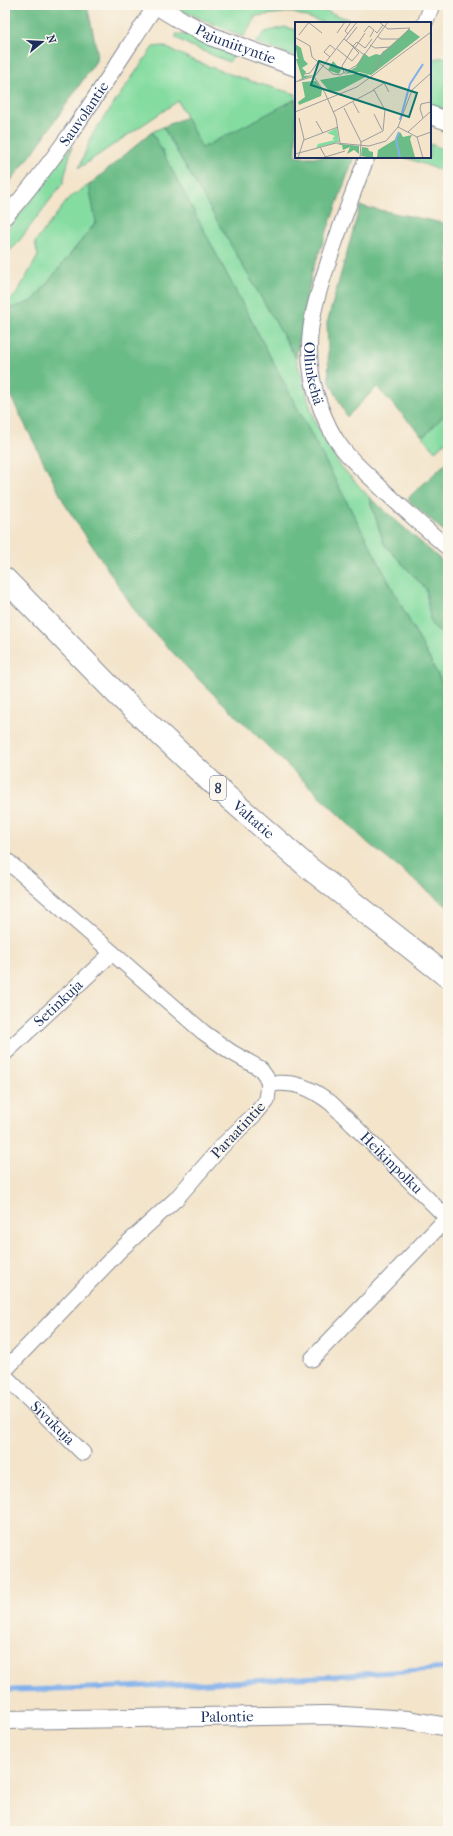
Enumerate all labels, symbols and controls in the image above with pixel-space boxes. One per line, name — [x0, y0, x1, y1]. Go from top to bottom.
street label: Pajuniityntie — [192, 20, 279, 68]
north arrow — [22, 22, 62, 62]
inset map — [295, 22, 431, 158]
text: N — [44, 33, 59, 46]
street label: Sauvolantie — [55, 78, 113, 150]
street label: Ollinkehä — [300, 342, 328, 408]
road number: 8 — [210, 776, 226, 800]
street label: Valtatie — [228, 796, 278, 843]
street label: Setinkuja — [30, 975, 87, 1030]
street label: Paraatintie — [207, 1097, 269, 1162]
street label: Heikinpolku — [357, 1128, 427, 1198]
street label: Sivukuja — [27, 1397, 79, 1450]
street label: Palontie — [200, 1707, 254, 1726]

